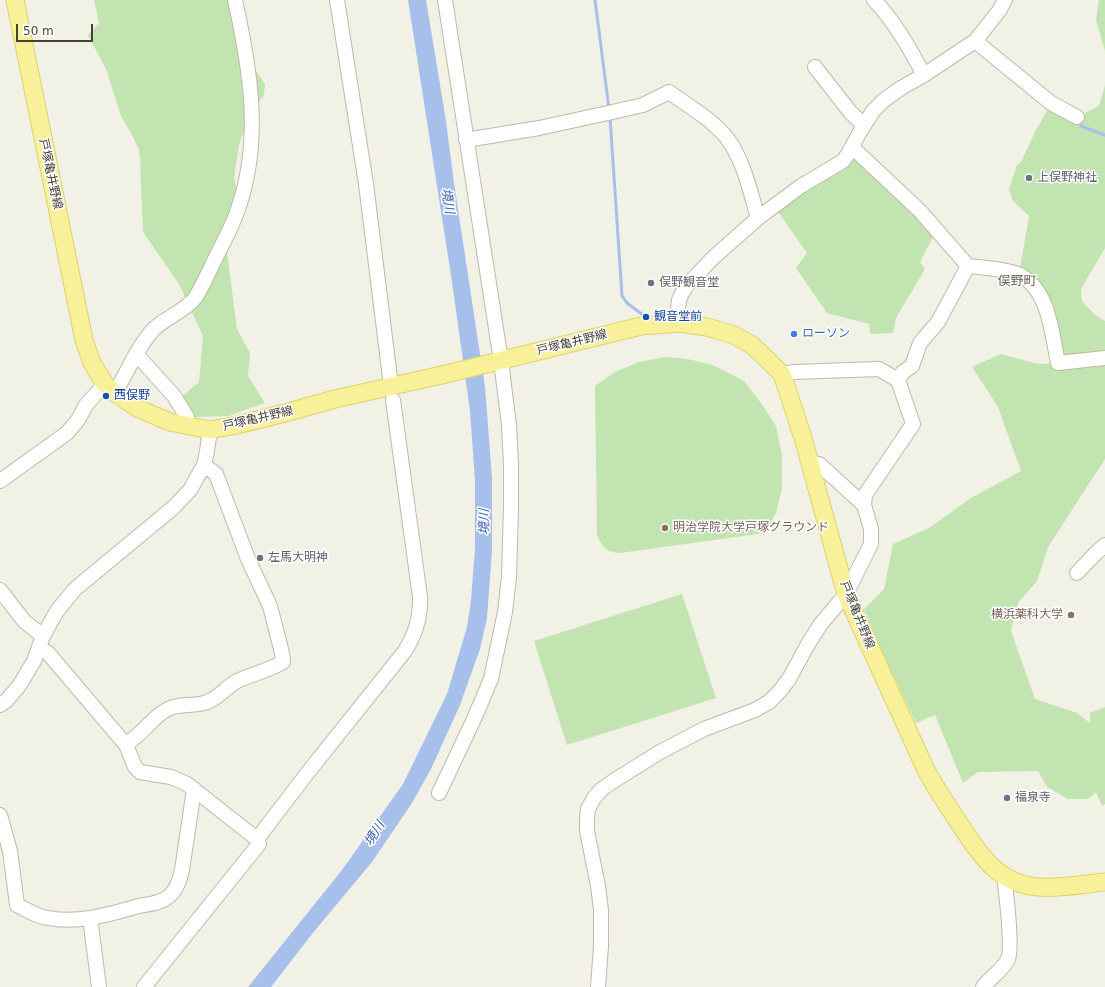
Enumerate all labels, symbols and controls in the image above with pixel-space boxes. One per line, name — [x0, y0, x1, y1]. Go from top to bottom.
scale bar — [18, 16, 95, 42]
text: 50 m — [23, 24, 54, 38]
street label: 戸塚亀井野線 — [35, 137, 65, 211]
place label: 上俣野神社 — [1037, 171, 1097, 185]
marker: 上俣野神社 — [1024, 173, 1034, 183]
water label: 境川 — [437, 187, 457, 215]
district label: 俣野町 — [998, 274, 1036, 290]
place label: 俣野観音堂 — [659, 276, 719, 290]
marker: 俣野観音堂 — [646, 278, 656, 288]
place label: 観音堂前 — [654, 310, 702, 324]
marker: 観音堂前 — [641, 312, 651, 322]
street label: 戸塚亀井野線 — [535, 327, 609, 359]
place label: ローソン — [802, 327, 850, 341]
marker: ローソン — [789, 329, 799, 339]
place label: 西俣野 — [114, 389, 150, 403]
marker: 西俣野 — [101, 391, 111, 401]
street label: 戸塚亀井野線 — [221, 404, 295, 434]
water label: 境川 — [477, 509, 493, 535]
place label: 明治学院大学戸塚グラウンド — [673, 521, 829, 535]
marker: 明治学院大学戸塚グラウンド — [660, 523, 670, 533]
place label: 左馬大明神 — [268, 551, 328, 565]
marker: 左馬大明神 — [255, 553, 265, 563]
street label: 戸塚亀井野線 — [837, 579, 877, 651]
place label: 横浜薬科大学 — [991, 608, 1063, 622]
marker: 横浜薬科大学 — [1066, 610, 1076, 620]
place label: 福泉寺 — [1015, 791, 1051, 805]
marker: 福泉寺 — [1002, 793, 1012, 803]
water label: 境川 — [361, 819, 389, 849]

